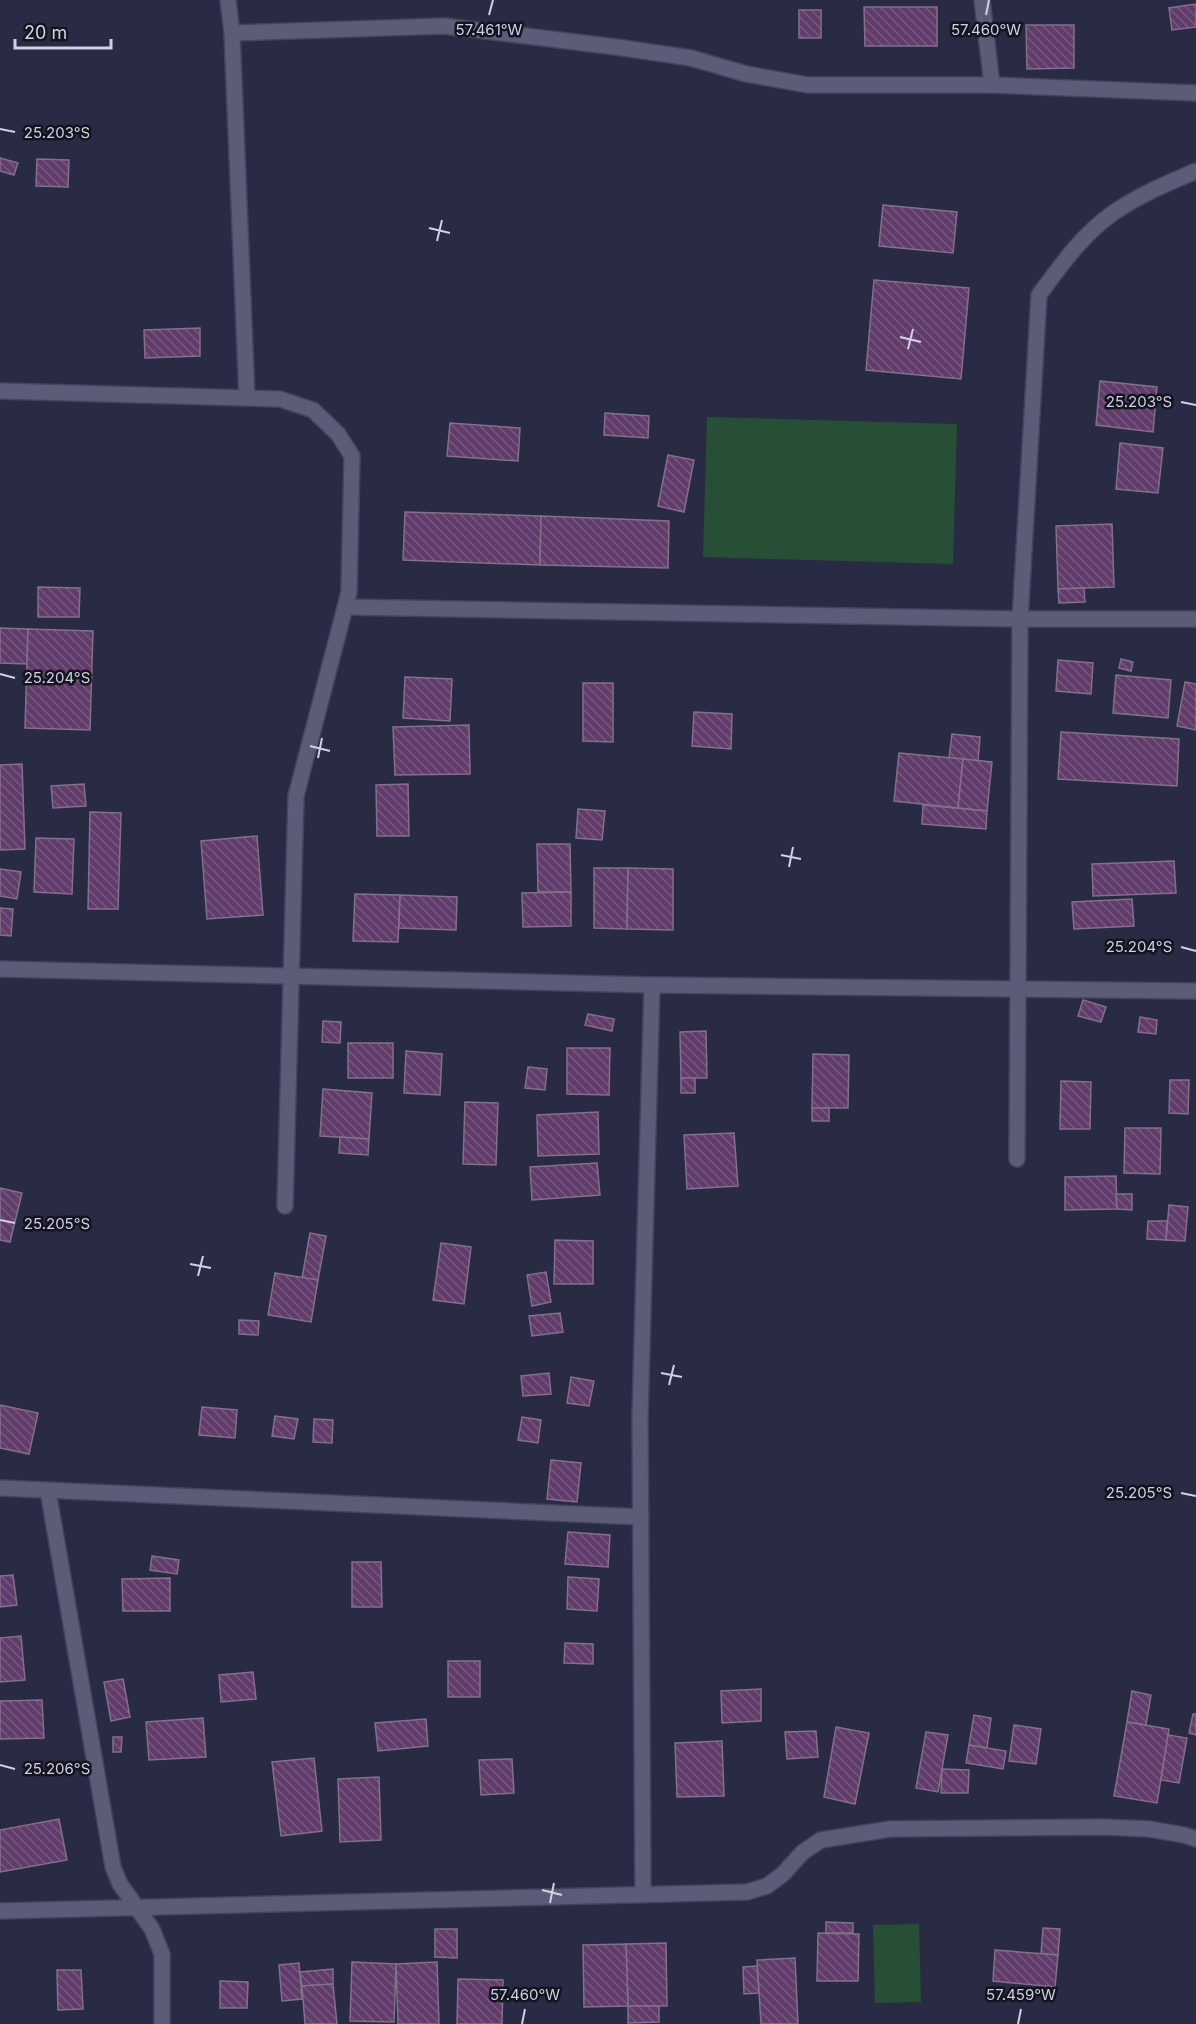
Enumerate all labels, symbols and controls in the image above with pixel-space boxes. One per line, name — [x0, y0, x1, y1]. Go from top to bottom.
scale bar — [15, 12, 111, 50]
text: 57.461°W — [456, 20, 523, 39]
text: 57.460°W — [951, 20, 1021, 39]
text: 20 m — [24, 22, 67, 43]
text: 25.203°S — [24, 123, 90, 142]
text: 25.203°S — [1106, 392, 1172, 411]
text: 25.204°S — [24, 668, 90, 687]
text: 25.204°S — [1106, 937, 1172, 956]
text: 25.205°S — [24, 1214, 90, 1233]
text: 25.205°S — [1106, 1483, 1172, 1502]
text: 25.206°S — [24, 1759, 90, 1778]
text: 57.460°W — [490, 1985, 560, 2004]
text: 57.459°W — [986, 1985, 1056, 2004]

